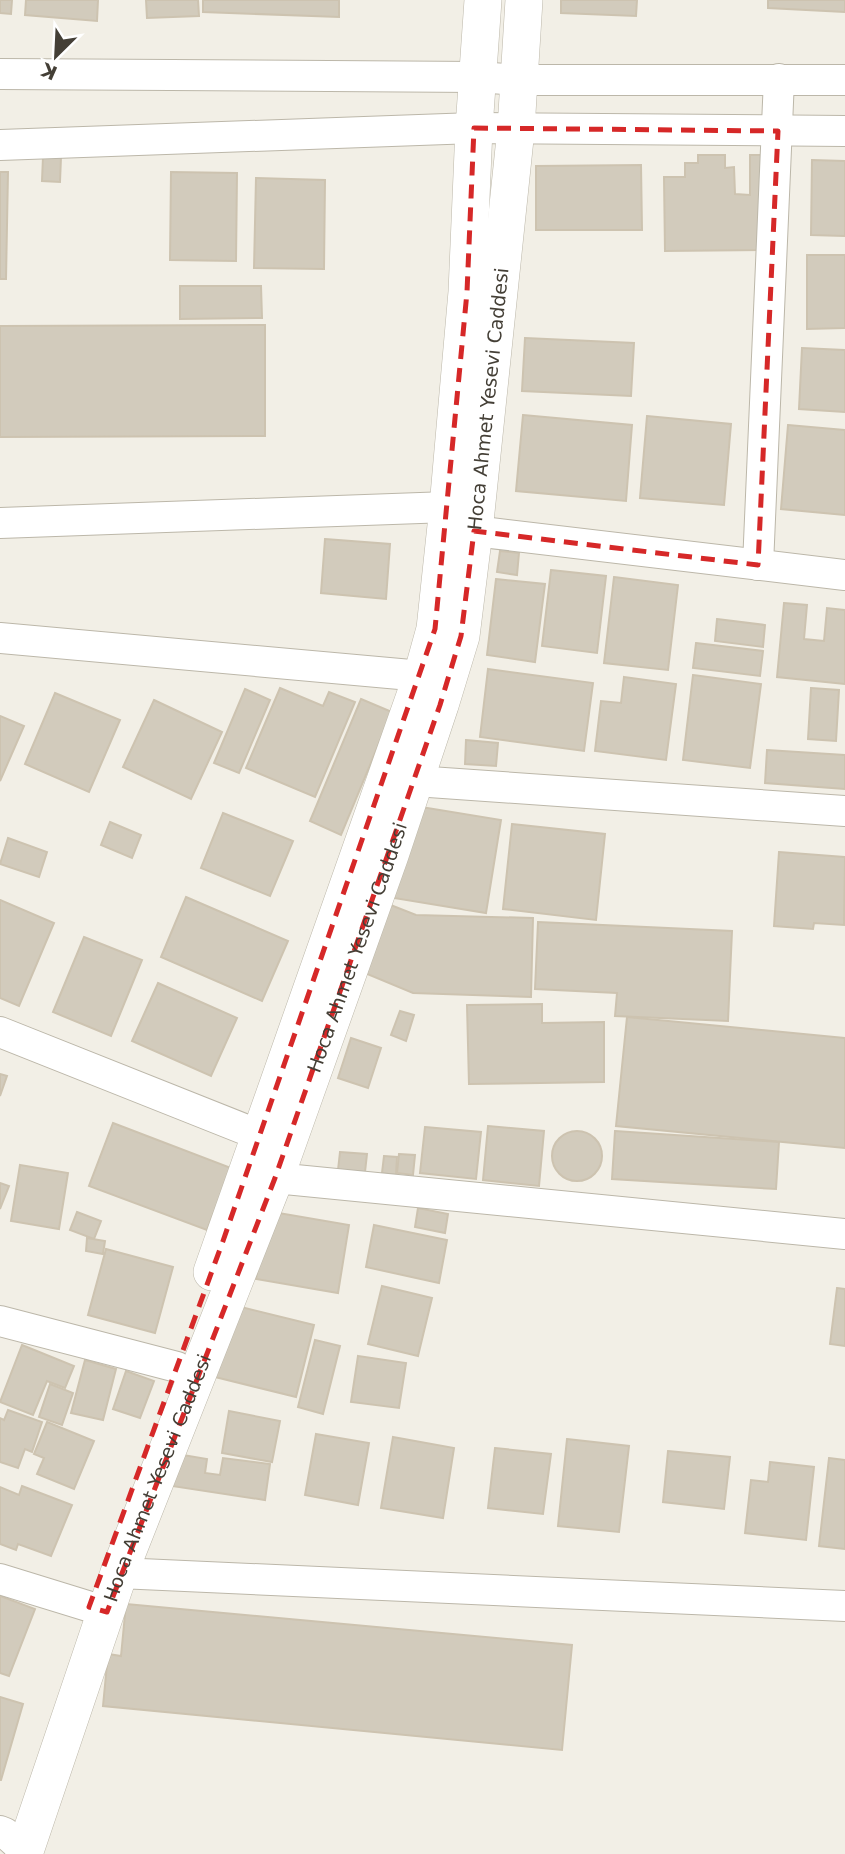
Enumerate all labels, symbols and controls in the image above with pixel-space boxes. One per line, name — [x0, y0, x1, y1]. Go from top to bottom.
north arrow — [21, 21, 91, 91]
text: K — [37, 58, 60, 85]
street label: Hoca Ahmet Yesevi Caddesi — [463, 267, 512, 531]
street label: Hoca Ahmet Yesevi Caddesi — [302, 820, 411, 1075]
street label: Hoca Ahmet Yesevi Caddesi — [99, 1351, 215, 1604]

